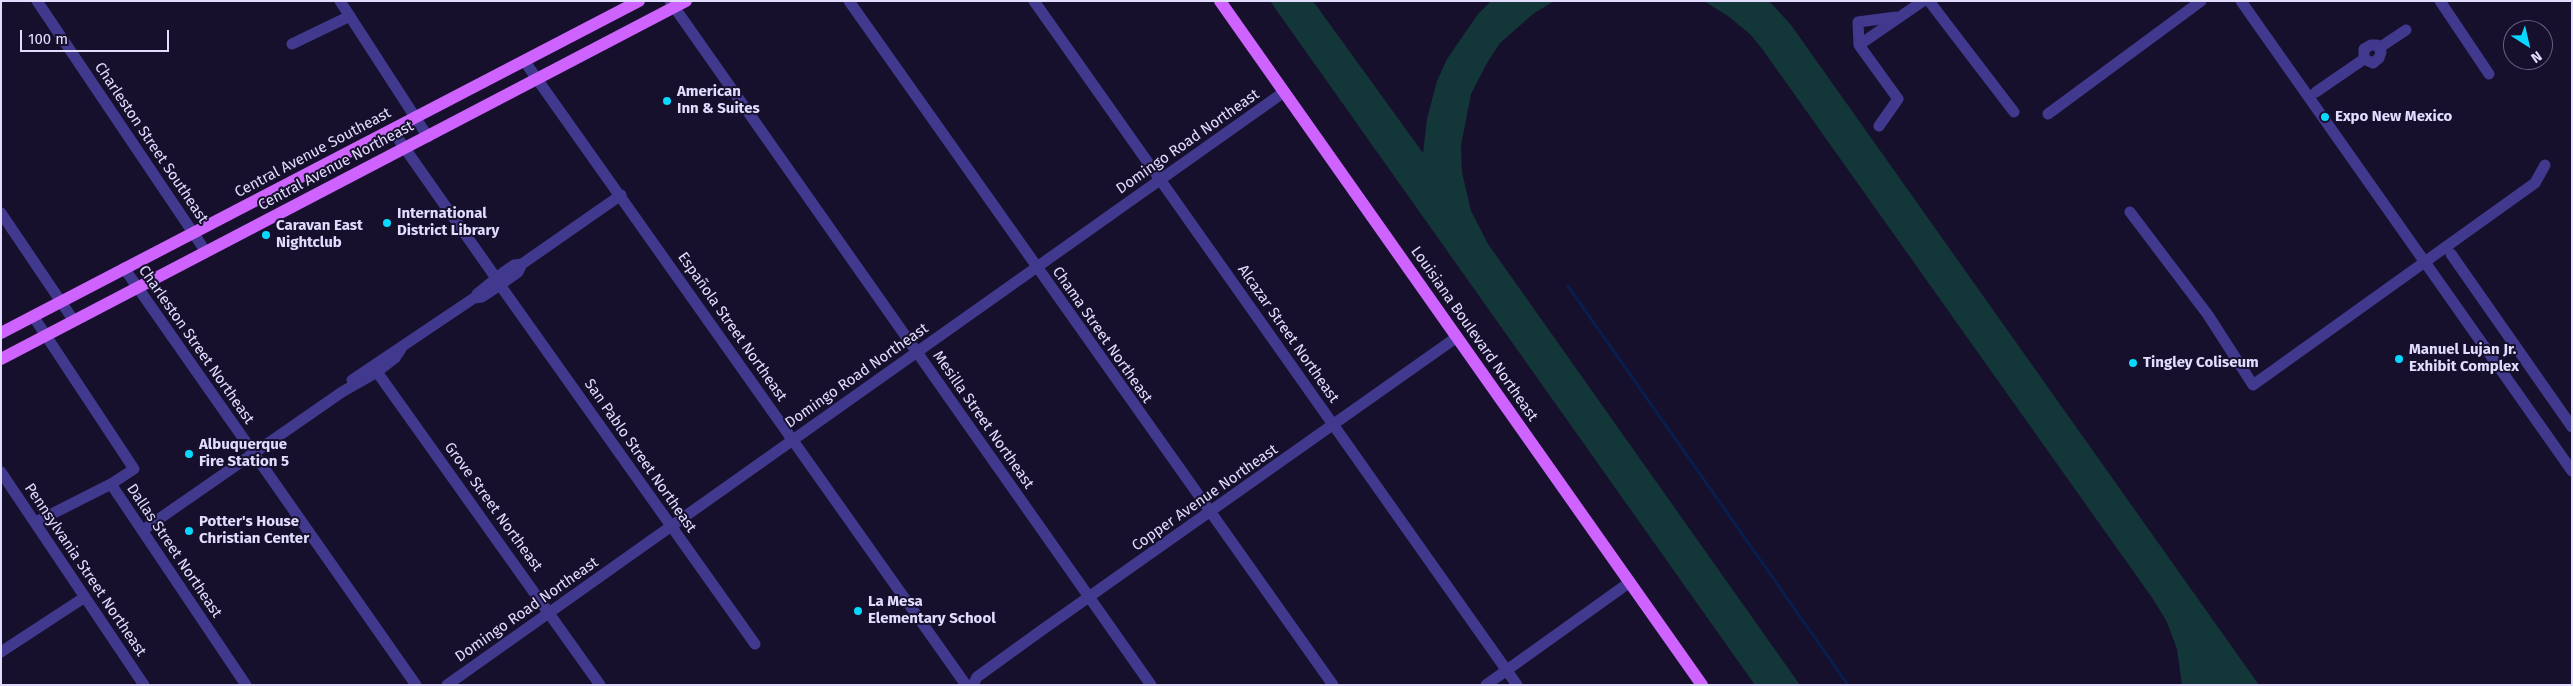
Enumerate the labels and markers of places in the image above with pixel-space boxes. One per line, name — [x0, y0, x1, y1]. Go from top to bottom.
place label: American Inn & Suites — [677, 83, 760, 118]
marker: American Inn & Suites — [661, 95, 673, 107]
place label: Expo New Mexico — [2335, 108, 2452, 126]
marker: Expo New Mexico — [2319, 111, 2331, 123]
place label: International District Library — [397, 205, 499, 240]
place label: Caravan East Nightclub — [276, 217, 363, 252]
marker: International District Library — [381, 217, 393, 229]
marker: Caravan East Nightclub — [260, 229, 272, 241]
place label: Manuel Lujan Jr. Exhibit Complex — [2409, 341, 2519, 376]
marker: Manuel Lujan Jr. Exhibit Complex — [2393, 353, 2405, 365]
place label: Tingley Coliseum — [2143, 354, 2259, 372]
marker: Tingley Coliseum — [2127, 357, 2139, 369]
place label: Albuquerque Fire Station 5 — [199, 436, 289, 471]
marker: Albuquerque Fire Station 5 — [183, 448, 195, 460]
place label: Potter's House Christian Center — [199, 513, 309, 548]
marker: Potter's House Christian Center — [183, 525, 195, 537]
place label: La Mesa Elementary School — [868, 593, 996, 628]
marker: La Mesa Elementary School — [852, 605, 864, 617]

